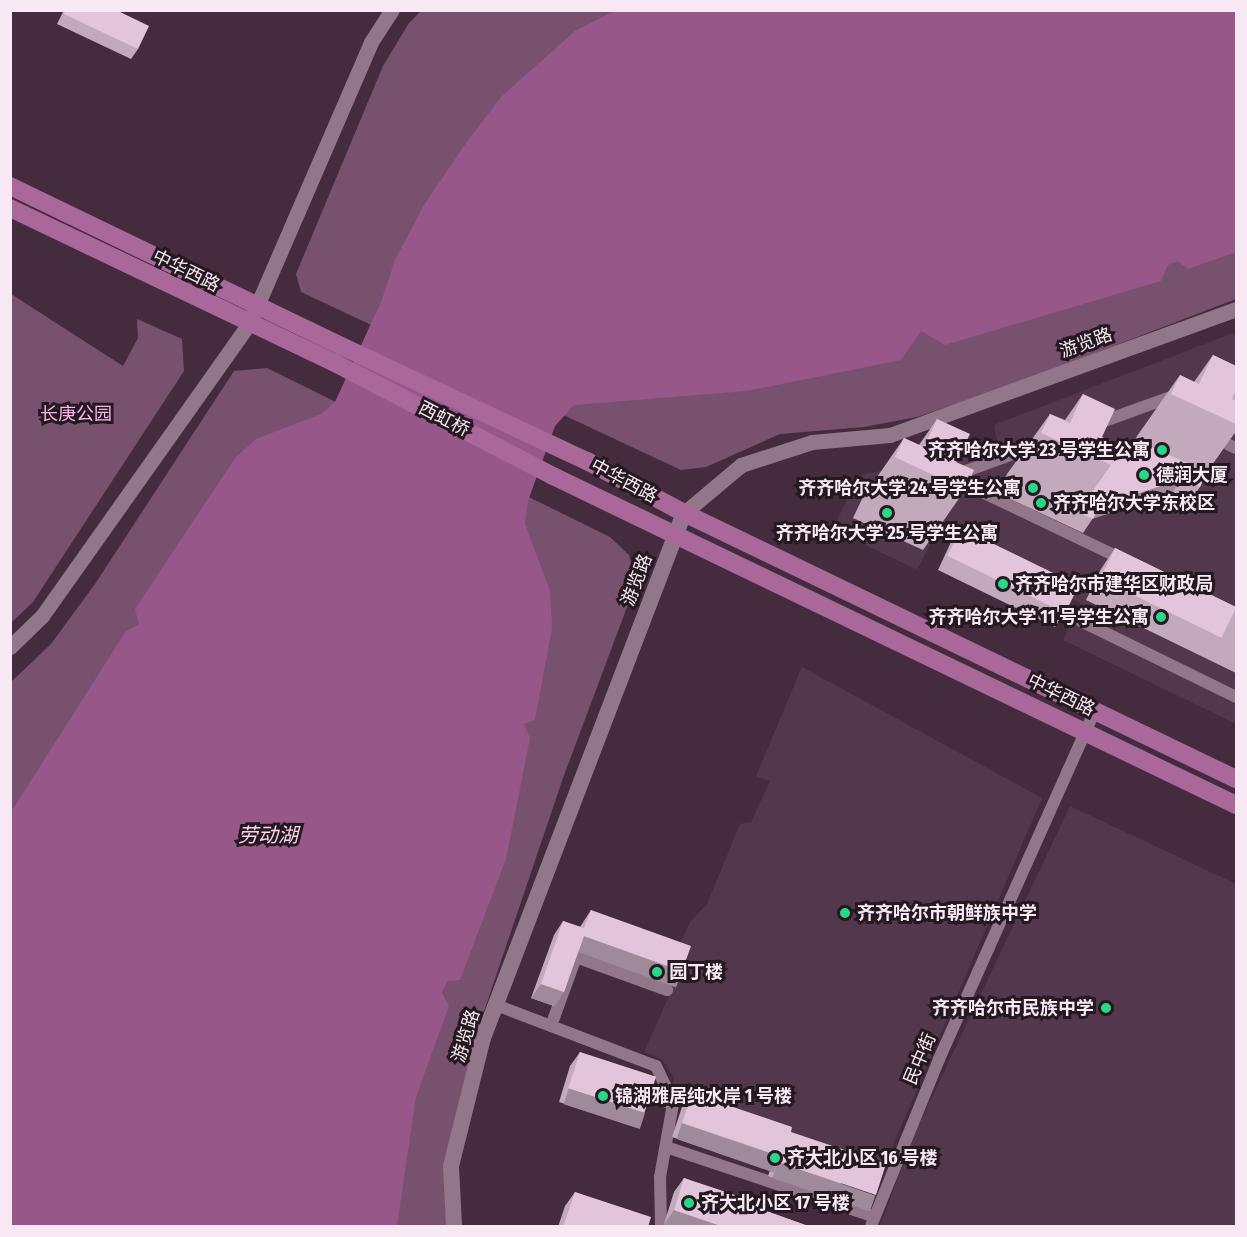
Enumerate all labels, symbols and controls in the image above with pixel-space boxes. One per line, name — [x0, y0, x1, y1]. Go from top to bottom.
street label: 中华西路 — [149, 246, 223, 296]
street label: 游览路 — [1057, 324, 1115, 362]
street label: 西虹桥 — [415, 397, 473, 441]
park label: 长庚公园 — [40, 403, 112, 425]
place label: 齐齐哈尔大学 23 号学生公寓 — [928, 439, 1150, 461]
marker: 齐齐哈尔大学 23 号学生公寓 — [1155, 443, 1169, 457]
street label: 中华西路 — [587, 455, 661, 507]
place label: 德润大厦 — [1156, 464, 1228, 486]
marker: 德润大厦 — [1137, 468, 1151, 482]
place label: 齐齐哈尔大学 24 号学生公寓 — [798, 477, 1021, 499]
marker: 齐齐哈尔大学 24 号学生公寓 — [1026, 481, 1040, 495]
place label: 齐齐哈尔大学东校区 — [1053, 492, 1215, 514]
marker: 齐齐哈尔大学东校区 — [1034, 496, 1048, 510]
marker: 齐齐哈尔大学 25 号学生公寓 — [880, 506, 894, 520]
place label: 齐齐哈尔大学 25 号学生公寓 — [776, 522, 998, 544]
street label: 游览路 — [617, 551, 657, 609]
place label: 齐齐哈尔市建华区财政局 — [1015, 573, 1213, 595]
marker: 齐齐哈尔市建华区财政局 — [996, 577, 1010, 591]
place label: 齐齐哈尔大学 11 号学生公寓 — [929, 606, 1149, 628]
marker: 齐齐哈尔大学 11 号学生公寓 — [1154, 610, 1168, 624]
street label: 中华西路 — [1024, 670, 1098, 720]
water label: 劳动湖 — [238, 823, 298, 847]
place label: 齐齐哈尔市朝鲜族中学 — [857, 902, 1037, 924]
marker: 齐齐哈尔市朝鲜族中学 — [838, 906, 852, 920]
place label: 园丁楼 — [669, 961, 723, 983]
marker: 园丁楼 — [650, 965, 664, 979]
place label: 齐齐哈尔市民族中学 — [932, 997, 1094, 1019]
marker: 齐齐哈尔市民族中学 — [1099, 1001, 1113, 1015]
street label: 游览路 — [448, 1007, 484, 1065]
street label: 民中街 — [900, 1030, 940, 1088]
place label: 锦湖雅居纯水岸 1 号楼 — [615, 1085, 792, 1107]
marker: 锦湖雅居纯水岸 1 号楼 — [596, 1089, 610, 1103]
place label: 齐大北小区 16 号楼 — [787, 1147, 938, 1169]
marker: 齐大北小区 16 号楼 — [768, 1151, 782, 1165]
place label: 齐大北小区 17 号楼 — [701, 1192, 850, 1214]
marker: 齐大北小区 17 号楼 — [682, 1196, 696, 1210]

